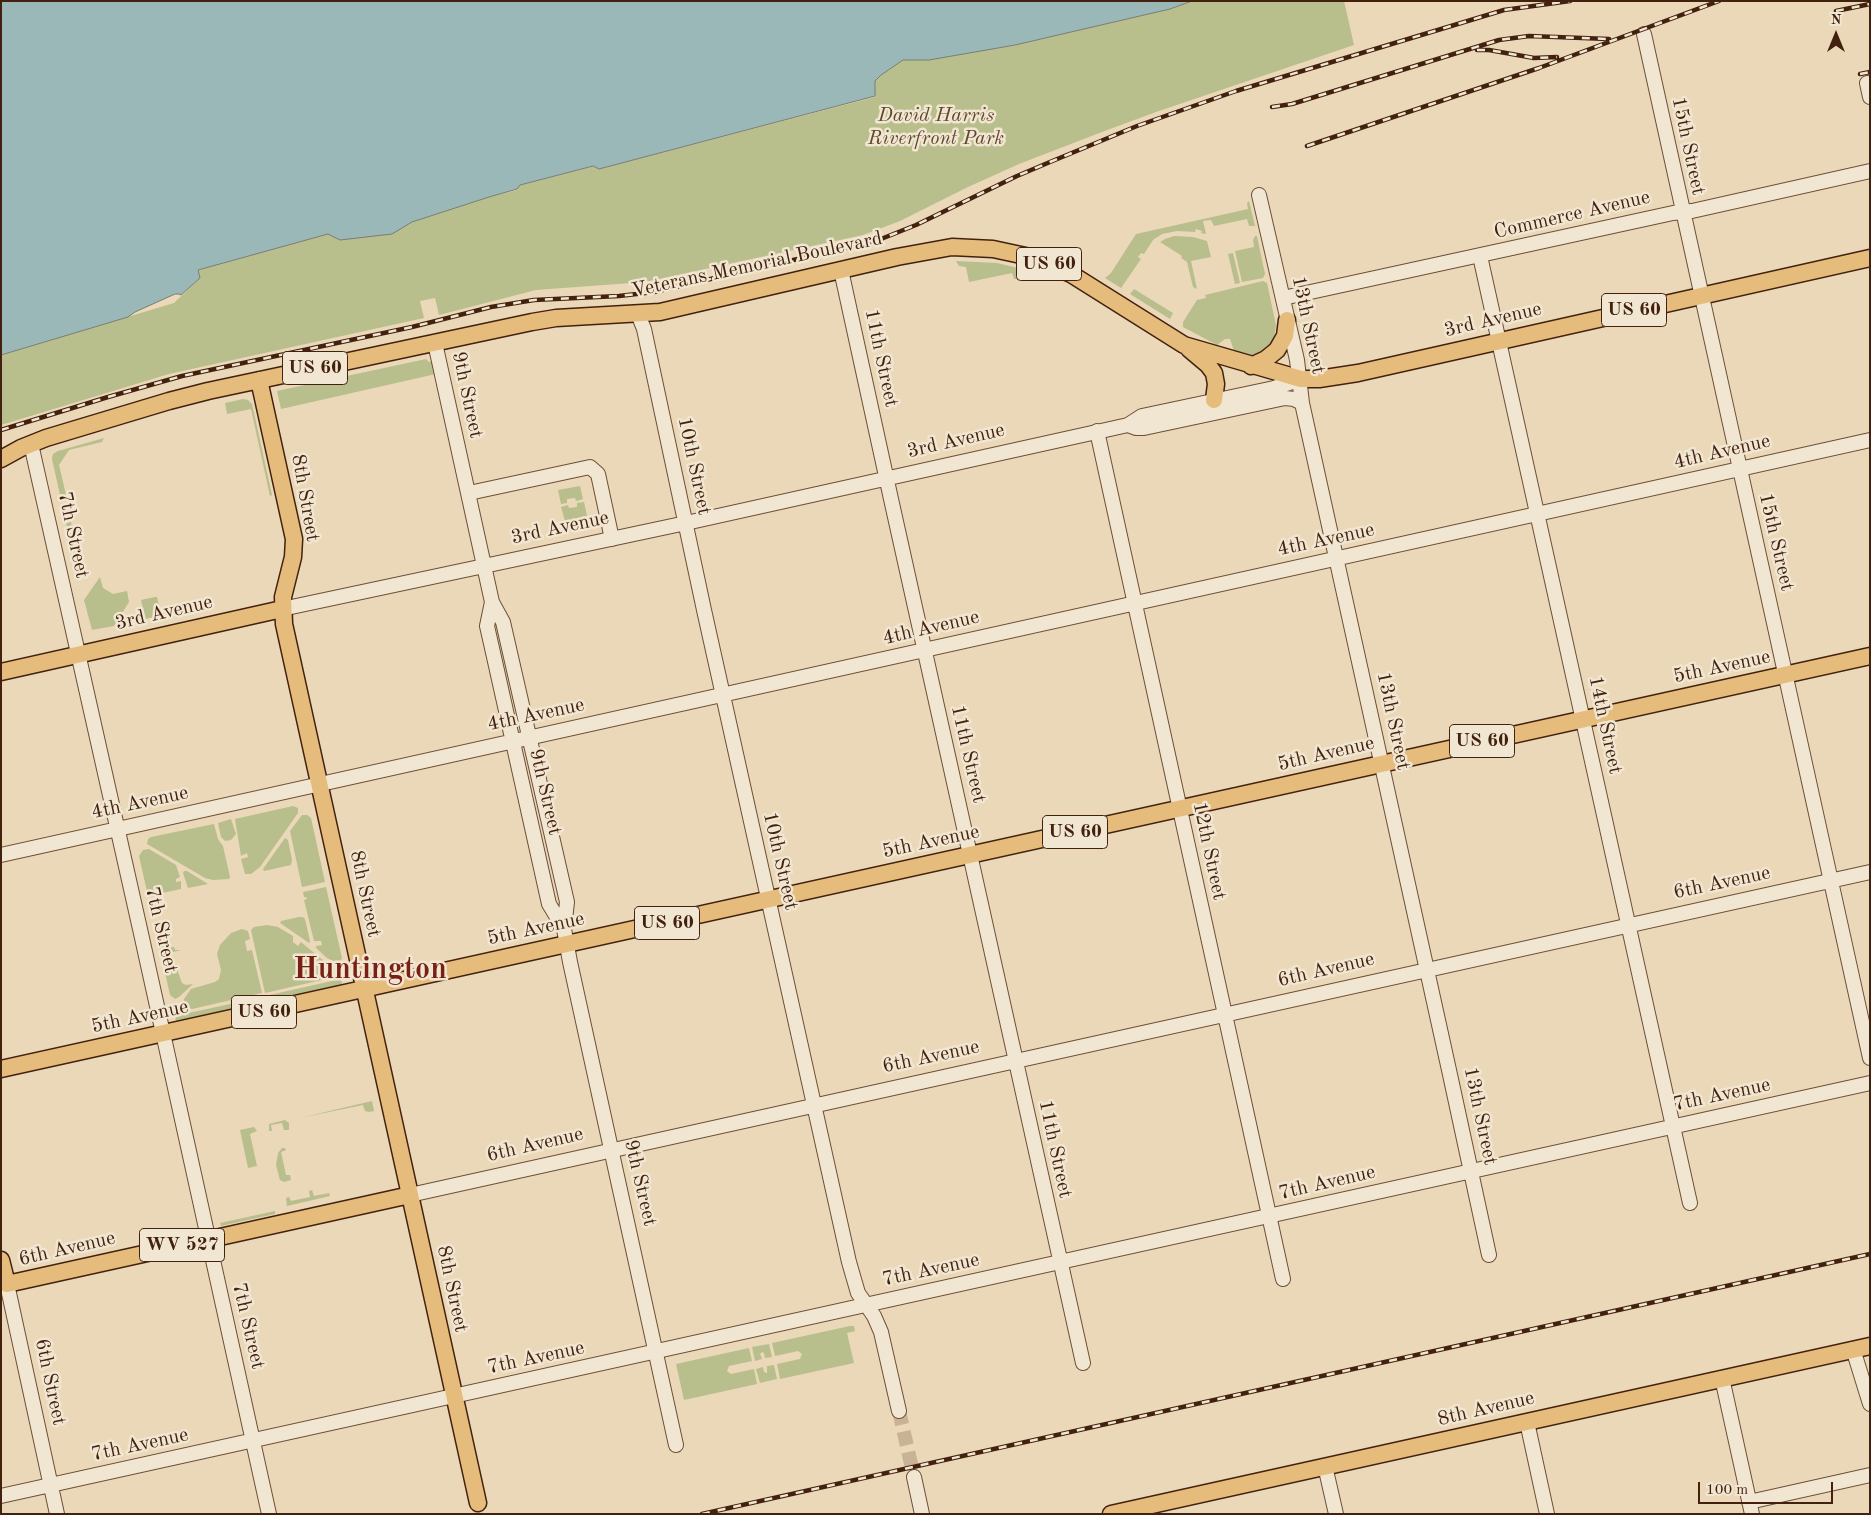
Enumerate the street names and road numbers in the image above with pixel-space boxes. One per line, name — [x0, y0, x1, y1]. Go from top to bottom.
street label: 15th Street — [1666, 95, 1710, 197]
street label: Commerce Avenue — [1492, 185, 1652, 245]
street label: Veterans Memorial Boulevard — [629, 227, 885, 303]
road number: US 60 — [1016, 248, 1082, 280]
street label: 13th Street — [1286, 274, 1330, 376]
road number: US 60 — [1602, 294, 1666, 326]
street label: 3rd Avenue — [1442, 297, 1544, 343]
street label: 11th Street — [859, 307, 903, 409]
street label: 9th Street — [446, 349, 488, 441]
road number: US 60 — [282, 352, 348, 384]
street label: 10th Street — [672, 415, 716, 517]
street label: 3rd Avenue — [905, 418, 1007, 464]
street label: 4th Avenue — [1671, 429, 1773, 475]
street label: 8th Street — [286, 453, 324, 543]
street label: 7th Street — [52, 489, 94, 581]
street label: 15th Street — [1753, 491, 1799, 593]
street label: 3rd Avenue — [509, 506, 611, 550]
street label: 4th Avenue — [1275, 518, 1377, 562]
street label: 3rd Avenue — [113, 590, 215, 636]
street label: 4th Avenue — [880, 605, 982, 651]
street label: 5th Avenue — [1671, 645, 1773, 689]
street label: 13th Street — [1371, 670, 1415, 772]
street label: 14th Street — [1583, 674, 1627, 776]
street label: 4th Avenue — [485, 693, 587, 737]
street label: 11th Street — [945, 703, 991, 805]
road number: US 60 — [1450, 724, 1514, 758]
street label: 5th Avenue — [1275, 731, 1377, 777]
street label: 9th Street — [523, 746, 567, 838]
street label: 4th Avenue — [89, 781, 191, 825]
street label: 12th Street — [1187, 800, 1231, 902]
street label: 10th Street — [757, 810, 803, 912]
road number: US 60 — [1042, 816, 1108, 849]
street label: 5th Avenue — [880, 820, 982, 864]
street label: 8th Street — [344, 848, 386, 940]
street label: 6th Avenue — [1671, 861, 1773, 905]
street label: 7th Street — [139, 884, 183, 976]
road number: US 60 — [634, 906, 700, 940]
street label: 5th Avenue — [485, 907, 587, 951]
street label: 6th Avenue — [1275, 947, 1377, 993]
street label: 5th Avenue — [89, 995, 191, 1039]
road number: US 60 — [232, 996, 296, 1028]
street label: 6th Avenue — [880, 1035, 982, 1079]
street label: 13th Street — [1458, 1065, 1502, 1167]
street label: 7th Avenue — [1671, 1073, 1773, 1117]
street label: 11th Street — [1033, 1098, 1077, 1200]
street label: 6th Avenue — [484, 1122, 586, 1168]
street label: 9th Street — [618, 1137, 662, 1229]
street label: 7th Avenue — [1276, 1160, 1378, 1206]
street label: 6th Avenue — [16, 1226, 118, 1272]
road number: WV 527 — [140, 1228, 224, 1262]
street label: 8th Street — [431, 1243, 473, 1335]
street label: 7th Avenue — [880, 1248, 982, 1292]
street label: 7th Street — [226, 1280, 270, 1372]
street label: 6th Street — [29, 1336, 71, 1428]
street label: 7th Avenue — [485, 1336, 587, 1380]
street label: 8th Avenue — [1435, 1386, 1537, 1432]
street label: 7th Avenue — [89, 1423, 191, 1467]

